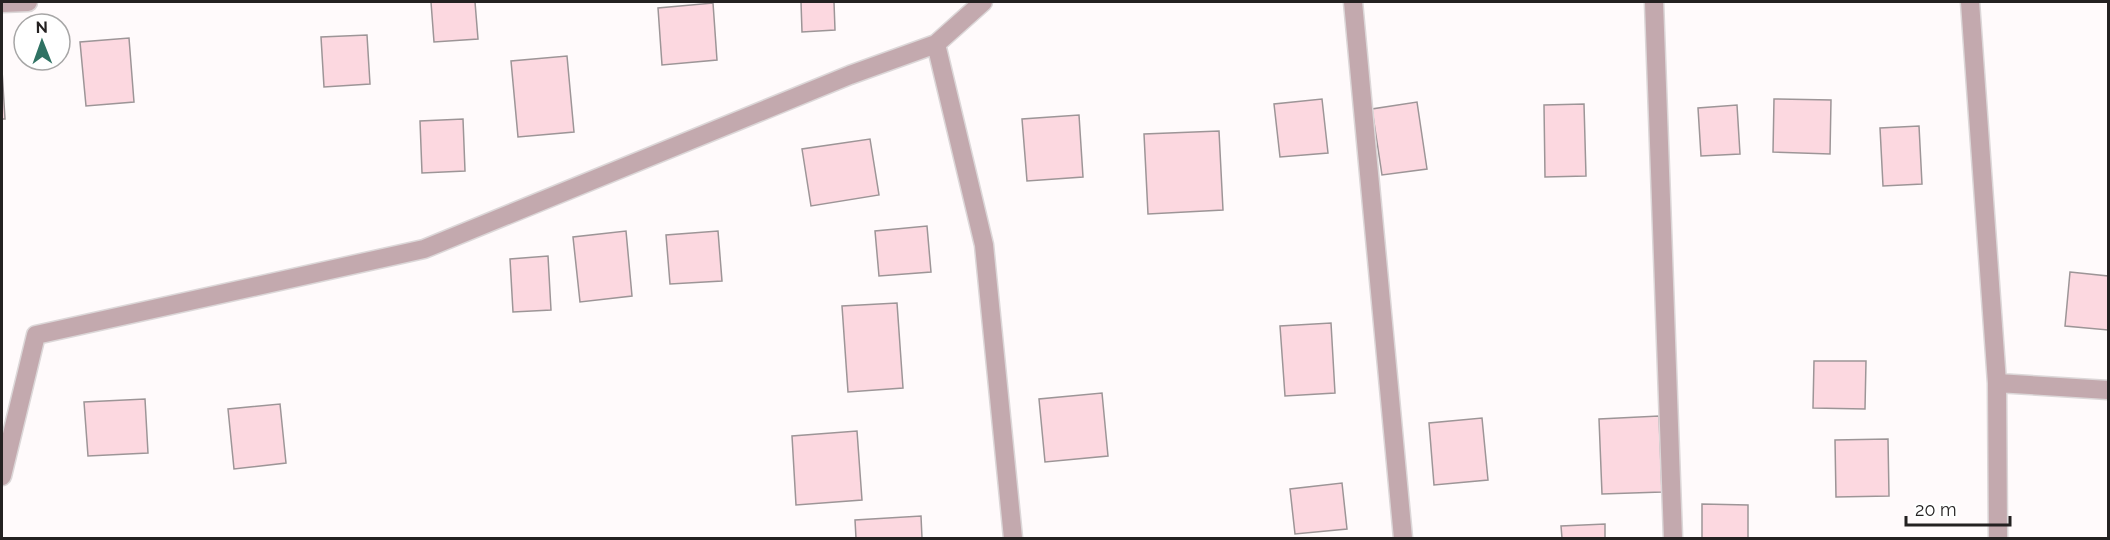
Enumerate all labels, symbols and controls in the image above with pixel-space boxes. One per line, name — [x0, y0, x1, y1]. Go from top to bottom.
north arrow — [12, 12, 72, 72]
text: N — [35, 18, 48, 37]
scale bar — [1906, 489, 2010, 527]
text: 20 m — [1915, 499, 1957, 520]

